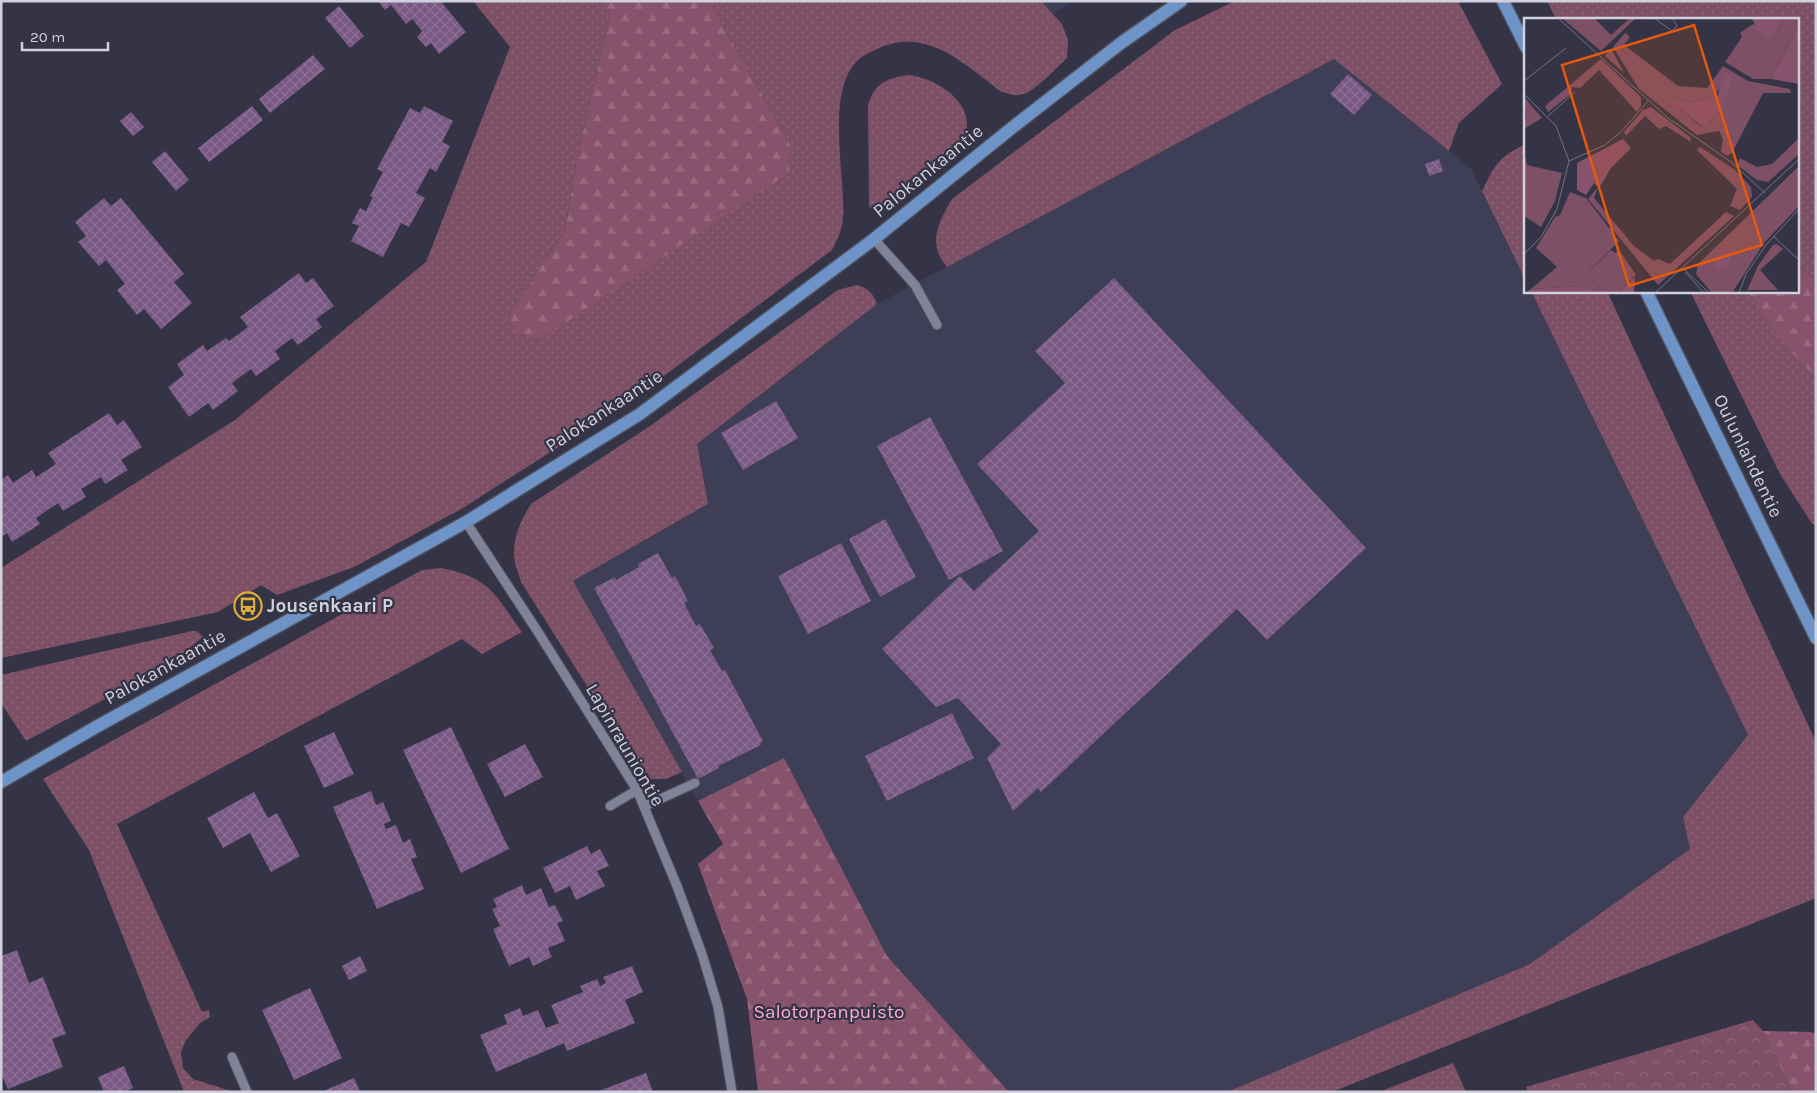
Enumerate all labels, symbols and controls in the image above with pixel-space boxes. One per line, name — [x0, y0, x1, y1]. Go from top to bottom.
inset map — [1524, 18, 1800, 292]
scale bar — [22, 20, 109, 52]
text: 20 m — [30, 28, 65, 46]
street label: Palokankaantie — [869, 120, 987, 222]
street label: Palokankaantie — [541, 365, 667, 457]
street label: Oulunlahdentie — [1709, 391, 1787, 521]
bus stop icon: Jousenkaari P — [233, 591, 263, 621]
place label: Jousenkaari P — [267, 595, 393, 617]
street label: Palokankaantie — [101, 625, 229, 709]
street label: Lapinrauniontie — [581, 680, 669, 810]
park label: Salotorpanpuisto — [754, 1001, 904, 1023]

